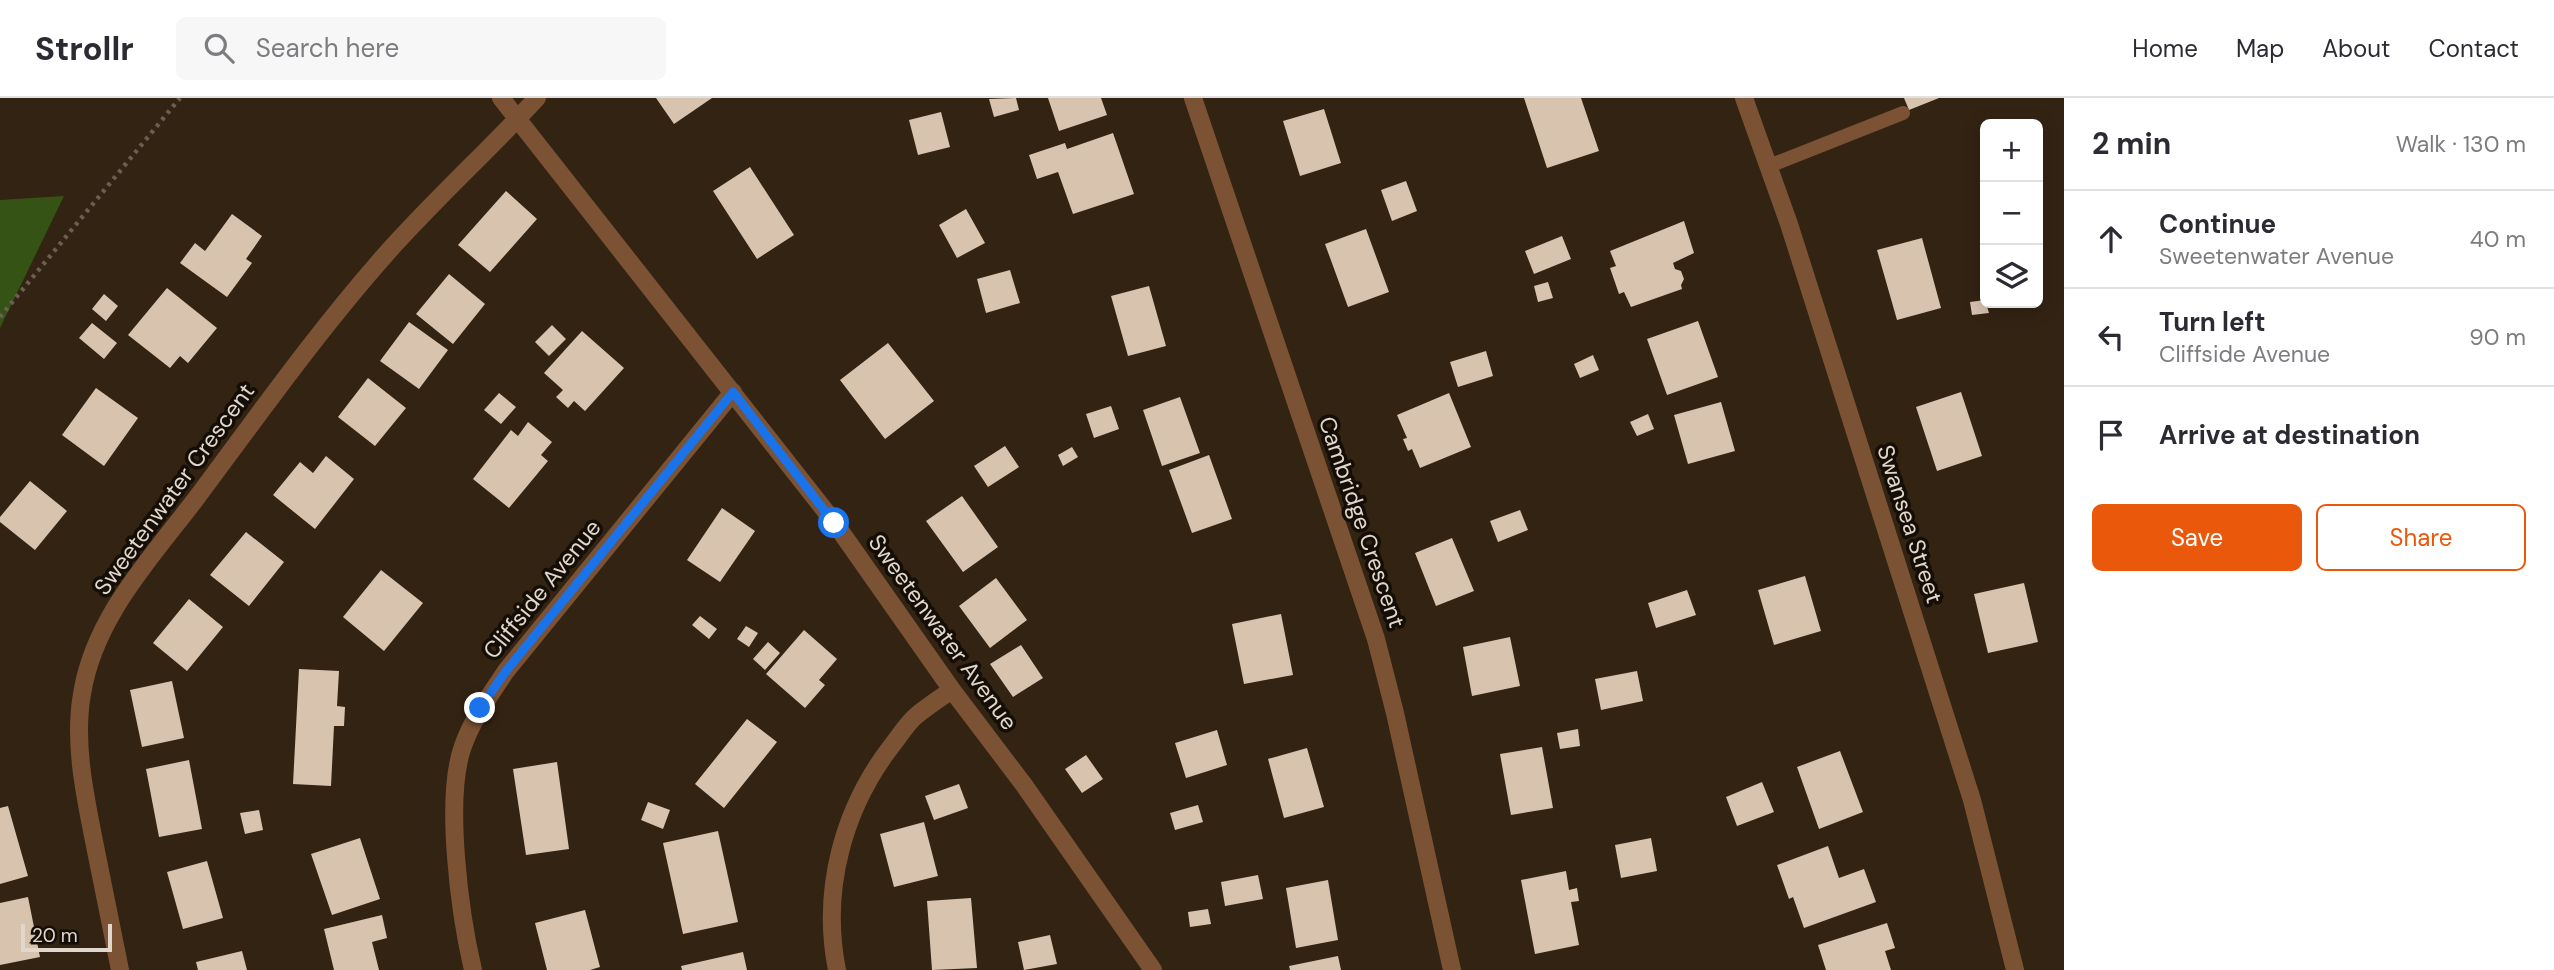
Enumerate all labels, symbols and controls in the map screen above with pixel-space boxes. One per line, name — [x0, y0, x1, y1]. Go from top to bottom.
search box — [176, 17, 666, 80]
text: Strollr — [35, 27, 134, 70]
icon: search — [200, 29, 238, 67]
text: Search here — [256, 31, 399, 65]
text: Home — [2132, 33, 2198, 64]
text: Map — [2236, 33, 2284, 64]
text: About — [2322, 33, 2391, 64]
text: Contact — [2429, 33, 2519, 64]
map controls — [1980, 119, 2043, 308]
button: + — [1980, 119, 2043, 182]
text: 2 min — [2092, 124, 2171, 163]
text: Walk · 130 m — [2396, 129, 2526, 159]
button: − — [1980, 182, 2043, 245]
text: Continue — [2159, 207, 2276, 241]
icon: ahead — [2092, 220, 2130, 258]
text: 40 m — [2470, 224, 2526, 254]
text: Sweetenwater Avenue — [2159, 241, 2394, 271]
button: layers — [1980, 245, 2043, 308]
text: Turn left — [2159, 305, 2266, 339]
icon: left — [2092, 318, 2130, 356]
text: 90 m — [2469, 322, 2526, 352]
text: Cliffside Avenue — [2159, 339, 2330, 369]
street label: Sweetenwater Crescent — [87, 377, 261, 601]
street label: Cambridge Crescent — [1312, 412, 1412, 632]
icon: arrive — [2092, 416, 2130, 454]
text: Arrive at destination — [2159, 418, 2420, 452]
street label: Swansea Street — [1870, 441, 1950, 607]
button: Save — [2092, 504, 2302, 571]
button: Share — [2316, 504, 2526, 571]
route start — [818, 507, 849, 538]
street label: Cliffside Avenue — [476, 513, 608, 665]
street label: Sweetenwater Avenue — [862, 528, 1024, 736]
route end — [464, 692, 495, 723]
scale bar — [21, 921, 112, 953]
text: 20 m — [32, 923, 78, 948]

